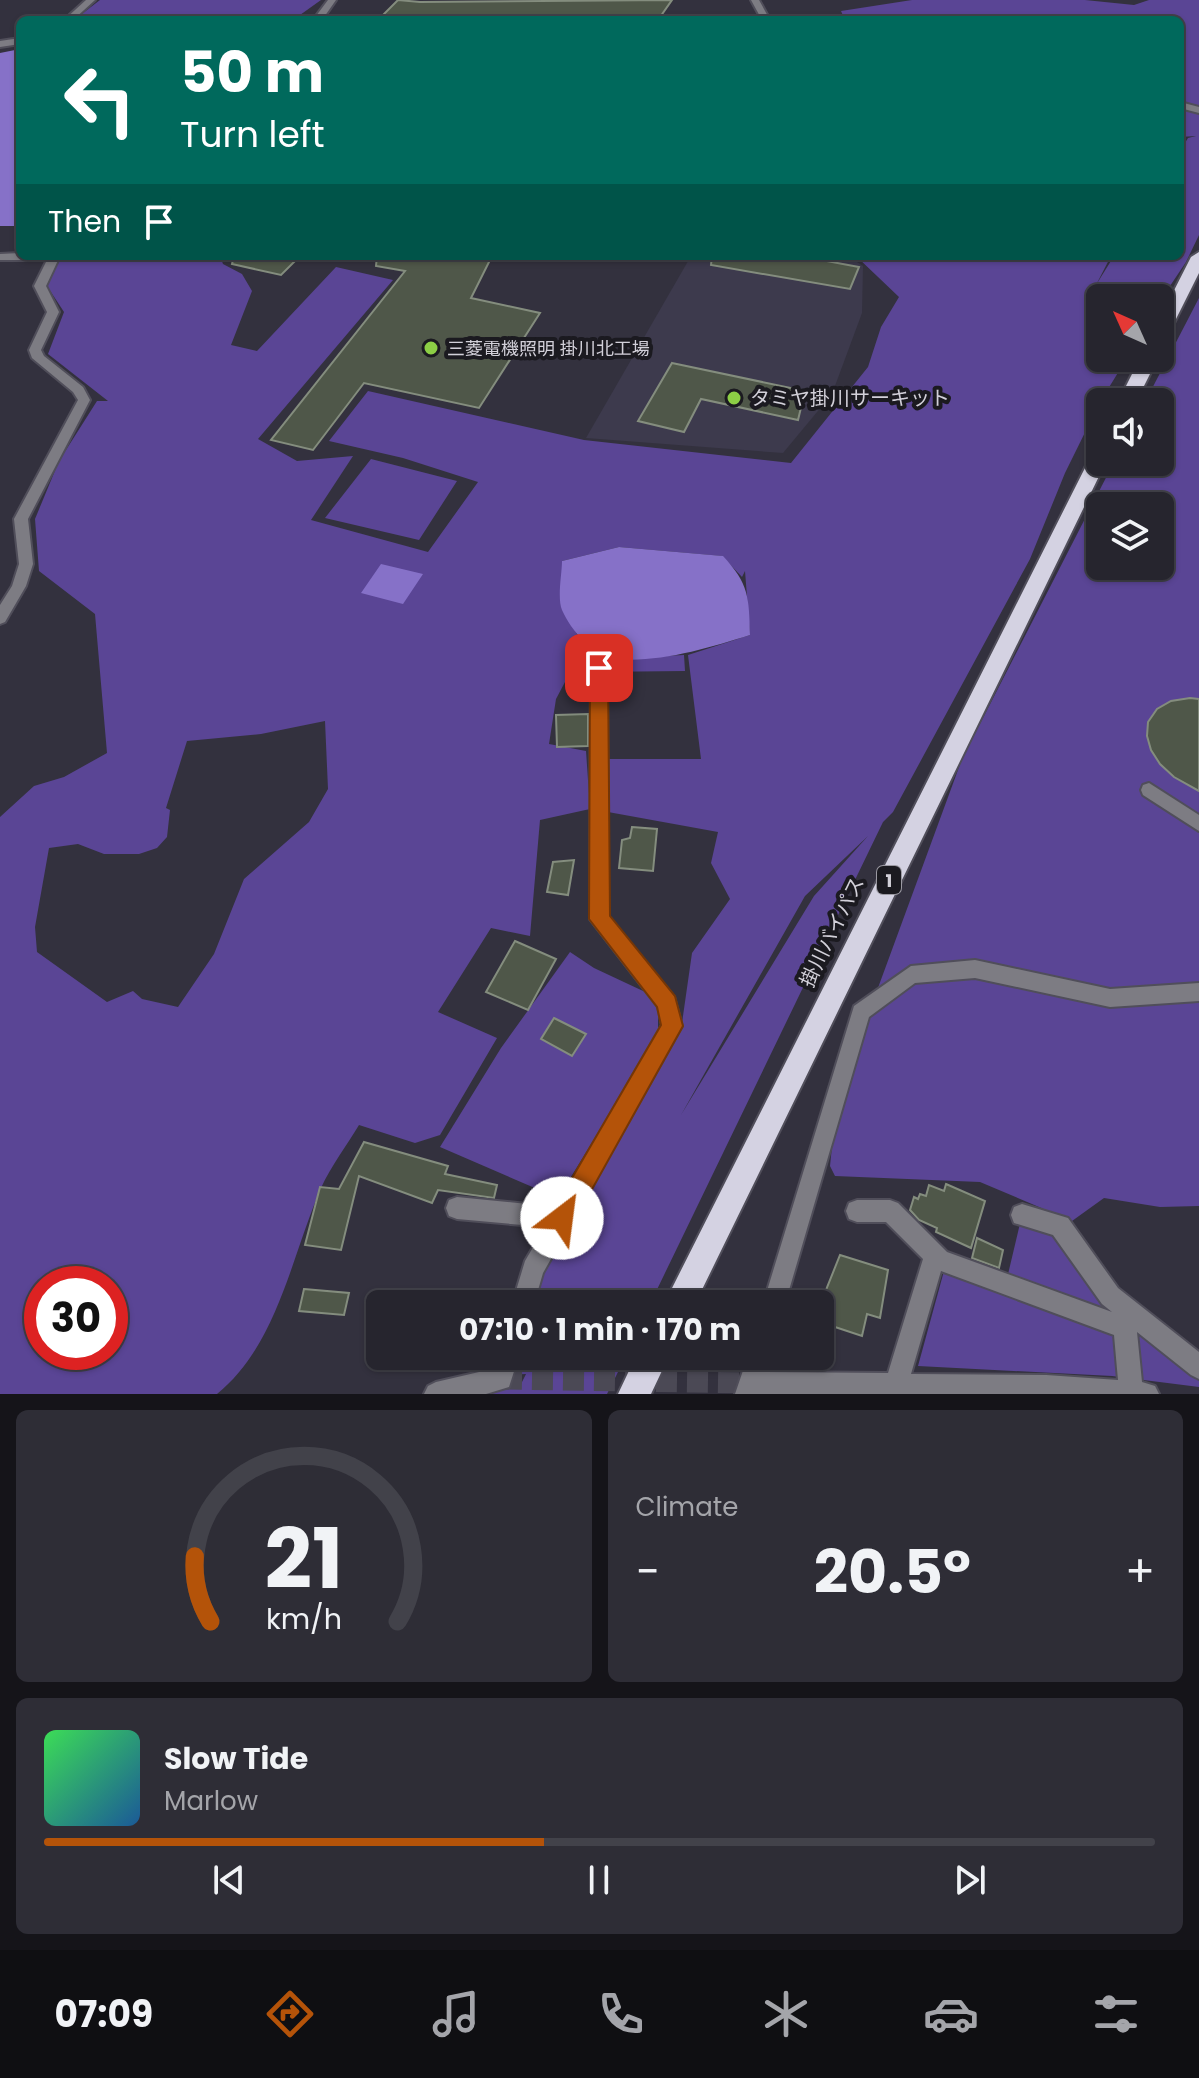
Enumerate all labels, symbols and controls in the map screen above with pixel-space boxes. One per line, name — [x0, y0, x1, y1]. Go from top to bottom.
text: 50 m — [180, 33, 324, 112]
icon: left — [48, 48, 152, 152]
text: Turn left — [180, 109, 325, 160]
text: Then — [48, 200, 121, 243]
icon: arrive — [137, 200, 181, 244]
north arrow — [1086, 284, 1174, 372]
map controls — [1086, 284, 1174, 580]
place label: 三菱電機照明 掛川北工場 — [447, 336, 650, 361]
marker: 三菱電機照明 掛川北工場 — [422, 339, 440, 357]
place label: タミヤ掛川サーキット — [750, 384, 950, 412]
button: sound — [1086, 388, 1174, 476]
marker: タミヤ掛川サーキット — [725, 389, 743, 407]
button: layers — [1086, 492, 1174, 580]
pin — [565, 634, 633, 702]
icon: arrive — [577, 646, 621, 690]
road number: 1 — [877, 866, 901, 894]
street label: 掛川バイパス — [793, 872, 871, 992]
position arrow — [520, 1176, 604, 1260]
speed limit sign: 30 — [24, 1266, 128, 1370]
text: 07:10 · 1 min · 170 m — [459, 1308, 741, 1351]
text: Climate — [636, 1489, 738, 1525]
text: 21 — [264, 1501, 343, 1617]
text: 20.5° — [814, 1530, 971, 1614]
text: − — [636, 1541, 660, 1602]
text: + — [1125, 1541, 1155, 1602]
text: km/h — [266, 1599, 342, 1639]
text: Slow Tide — [164, 1737, 308, 1780]
text: Marlow — [164, 1783, 258, 1819]
icon: previous — [207, 1858, 251, 1902]
icon: pause — [577, 1858, 621, 1902]
icon: next — [948, 1858, 992, 1902]
icon: directions — [262, 1986, 318, 2042]
icon: music — [428, 1986, 484, 2042]
icon: phone — [593, 1986, 649, 2042]
icon: climate — [758, 1986, 814, 2042]
icon: car — [923, 1986, 979, 2042]
icon: filters — [1088, 1986, 1144, 2042]
text: 07:09 — [55, 1989, 153, 2040]

